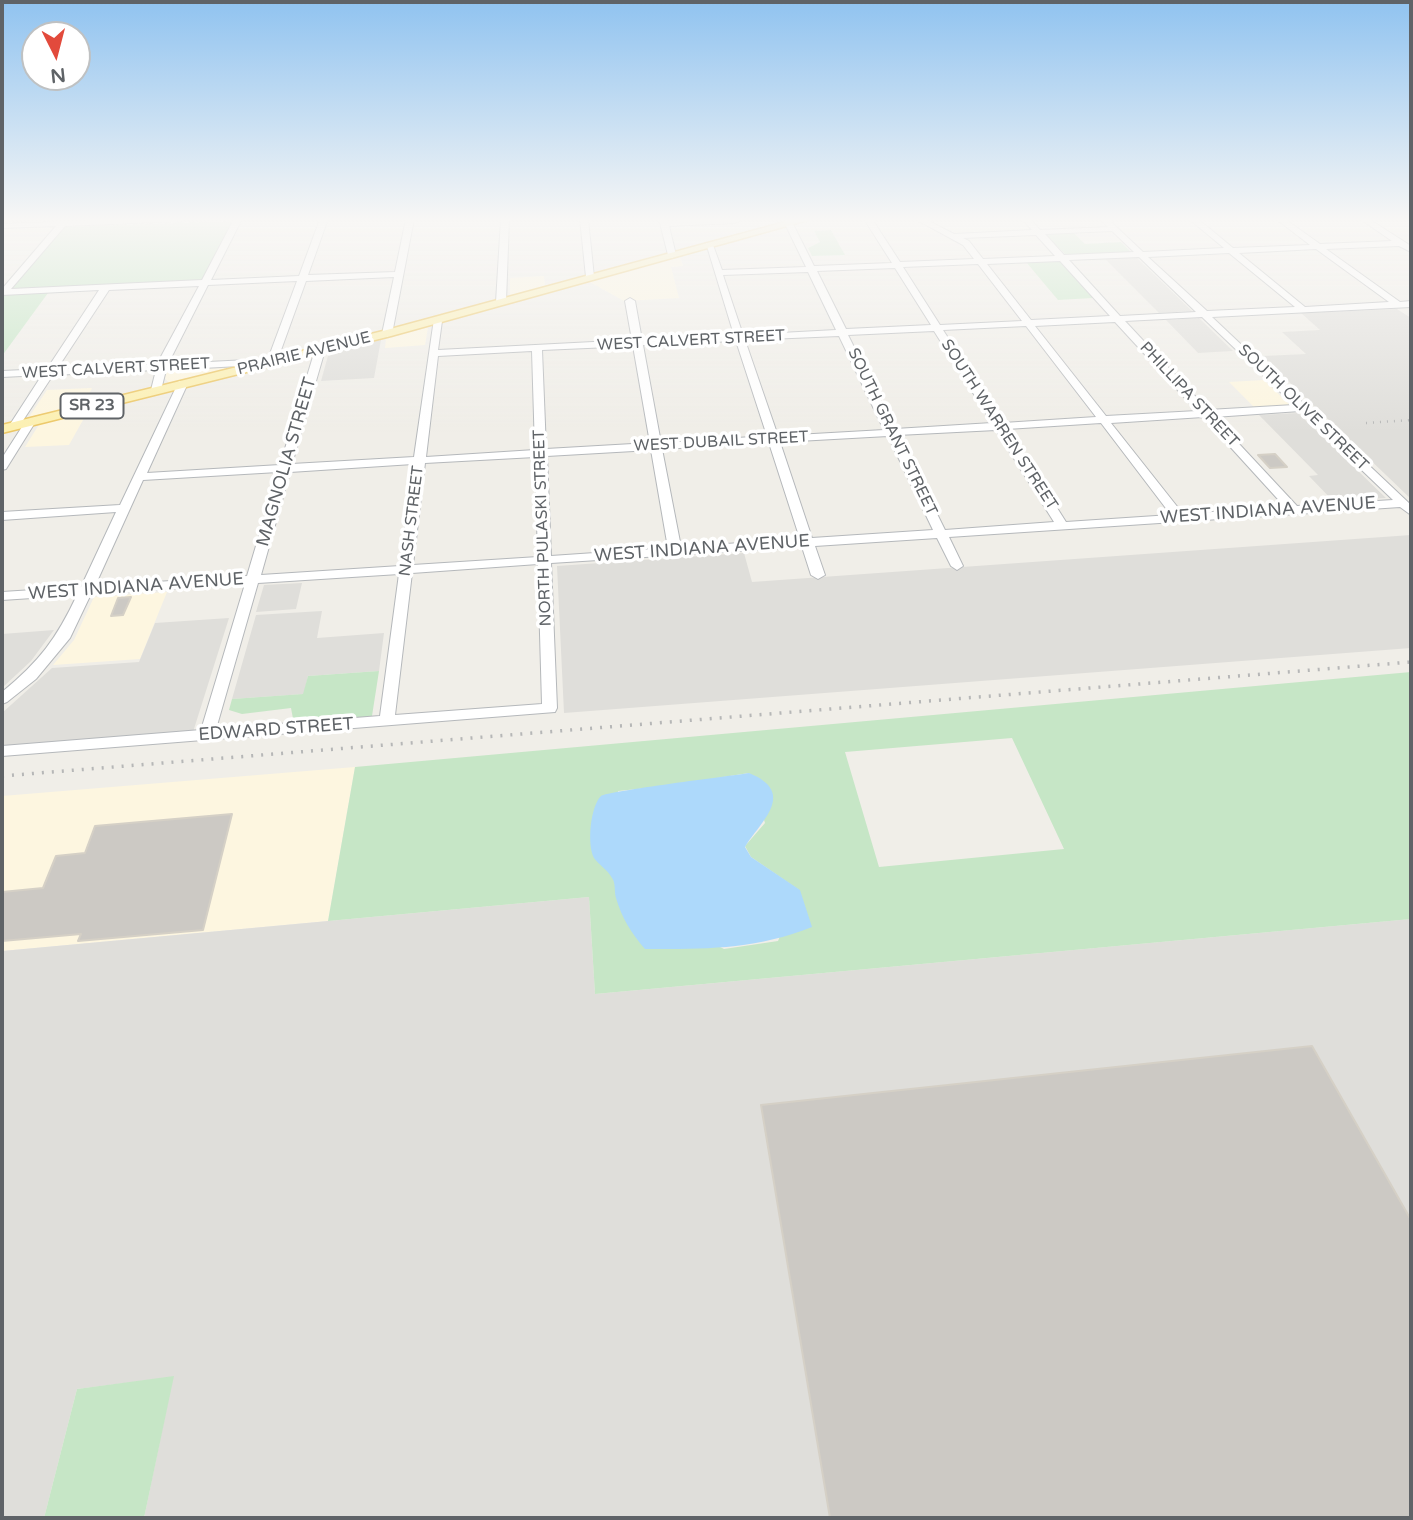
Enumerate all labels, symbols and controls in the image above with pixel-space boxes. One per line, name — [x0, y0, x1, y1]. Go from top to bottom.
north arrow — [21, 21, 91, 91]
text: N — [49, 63, 67, 87]
street label: WEST CALVERT STREET — [597, 326, 785, 356]
street label: PRAIRIE AVENUE — [235, 328, 373, 380]
street label: SOUTH WARREN STREET — [937, 336, 1061, 514]
street label: PHILLIPA STREET — [1135, 338, 1243, 452]
street label: SOUTH OLIVE STREET — [1234, 341, 1372, 475]
street label: SOUTH GRANT STREET — [843, 345, 941, 519]
street label: WEST CALVERT STREET — [22, 354, 210, 384]
street label: MAGNOLIA STREET — [253, 375, 321, 549]
road number: SR 23 — [60, 394, 124, 418]
street label: WEST DUBAIL STREET — [633, 428, 809, 456]
street label: NORTH PULASKI STREET — [530, 429, 556, 627]
street label: NASH STREET — [396, 465, 428, 577]
street label: WEST INDIANA AVENUE — [1159, 493, 1377, 529]
street label: WEST INDIANA AVENUE — [593, 531, 811, 567]
street label: WEST INDIANA AVENUE — [27, 569, 245, 605]
street label: EDWARD STREET — [198, 714, 354, 746]

